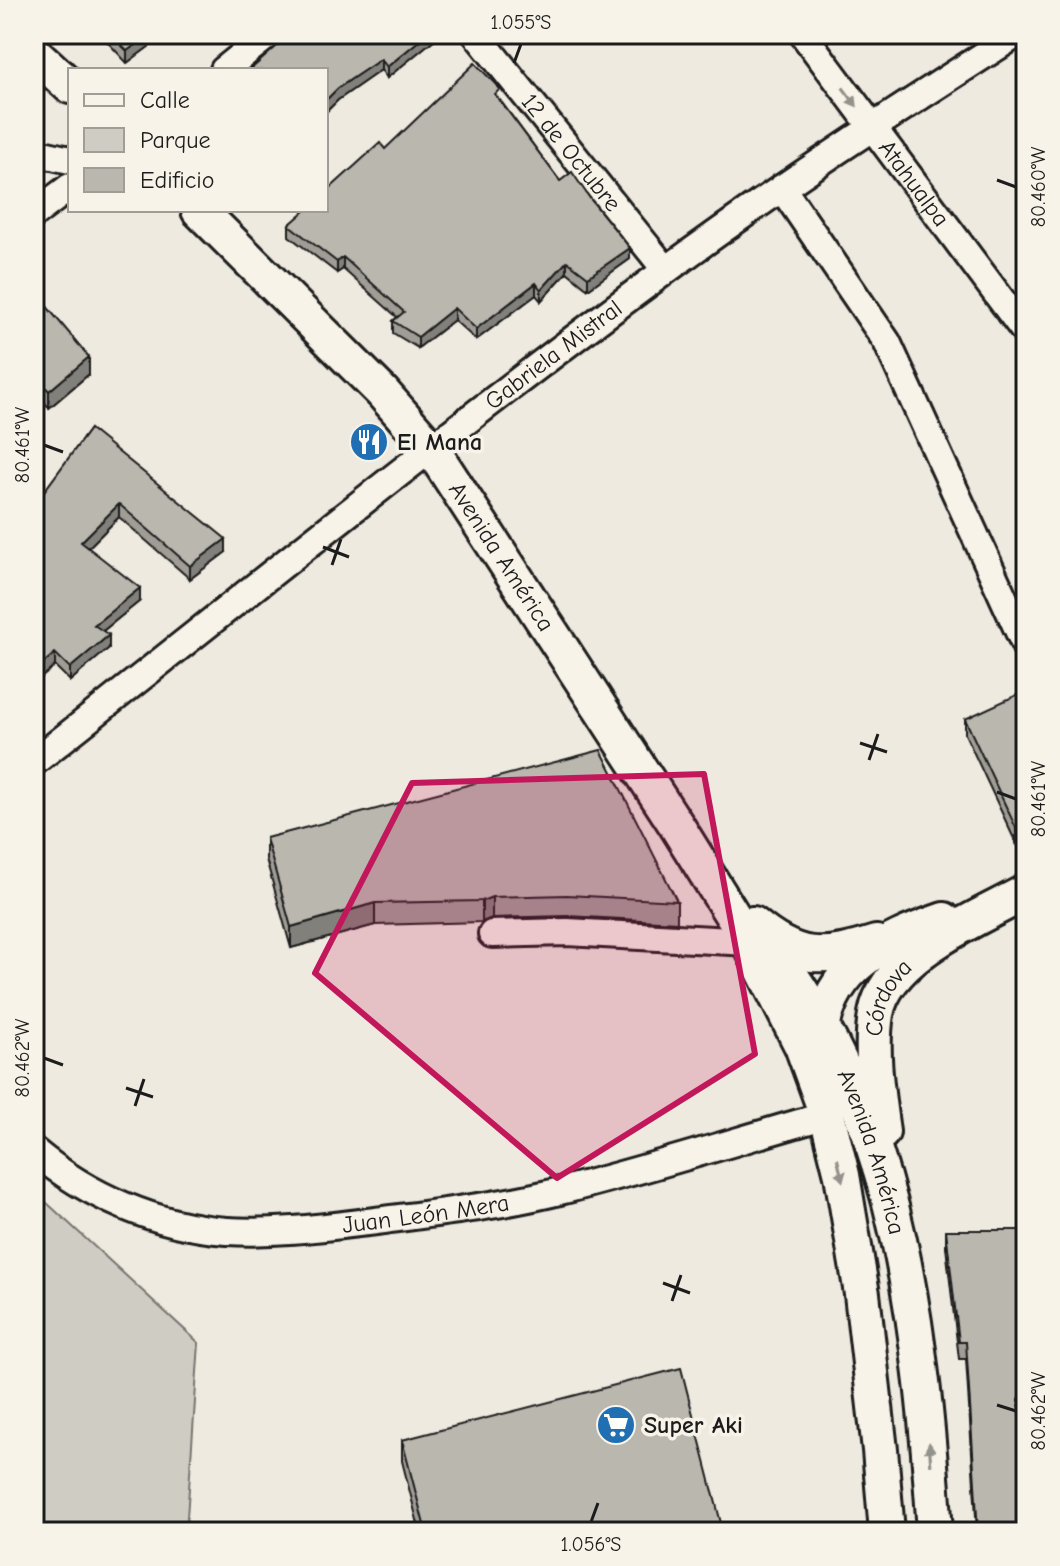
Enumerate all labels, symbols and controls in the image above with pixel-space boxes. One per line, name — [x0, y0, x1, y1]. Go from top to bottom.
text: 1.055°S — [491, 11, 551, 34]
legend — [68, 68, 328, 212]
text: Calle — [140, 86, 190, 114]
one-way arrow — [841, 86, 857, 107]
street label: 12 de Octubre — [516, 88, 627, 217]
text: Parque — [140, 126, 211, 154]
street label: Atahualpa — [873, 134, 955, 232]
text: 80.460°W — [1027, 146, 1050, 227]
text: Edificio — [140, 166, 215, 194]
street label: Gabriela Mistral — [479, 294, 627, 415]
text: 80.461°W — [11, 406, 34, 483]
restaurant icon: El Mana — [348, 421, 390, 463]
place label: El Mana — [397, 428, 482, 456]
street label: Avenida América — [443, 477, 560, 636]
text: 80.461°W — [1027, 760, 1050, 837]
street label: Córdova — [860, 953, 917, 1037]
text: 80.462°W — [11, 1018, 34, 1097]
street label: Avenida América — [831, 1065, 911, 1237]
one-way arrow — [834, 1157, 847, 1182]
street label: Juan León Mera — [341, 1188, 511, 1239]
text: 80.462°W — [1027, 1371, 1050, 1450]
supermarket icon: Super Aki — [595, 1404, 637, 1446]
place label: Super Aki — [644, 1411, 743, 1439]
one-way arrow — [923, 1441, 936, 1466]
text: 1.056°S — [561, 1533, 621, 1556]

